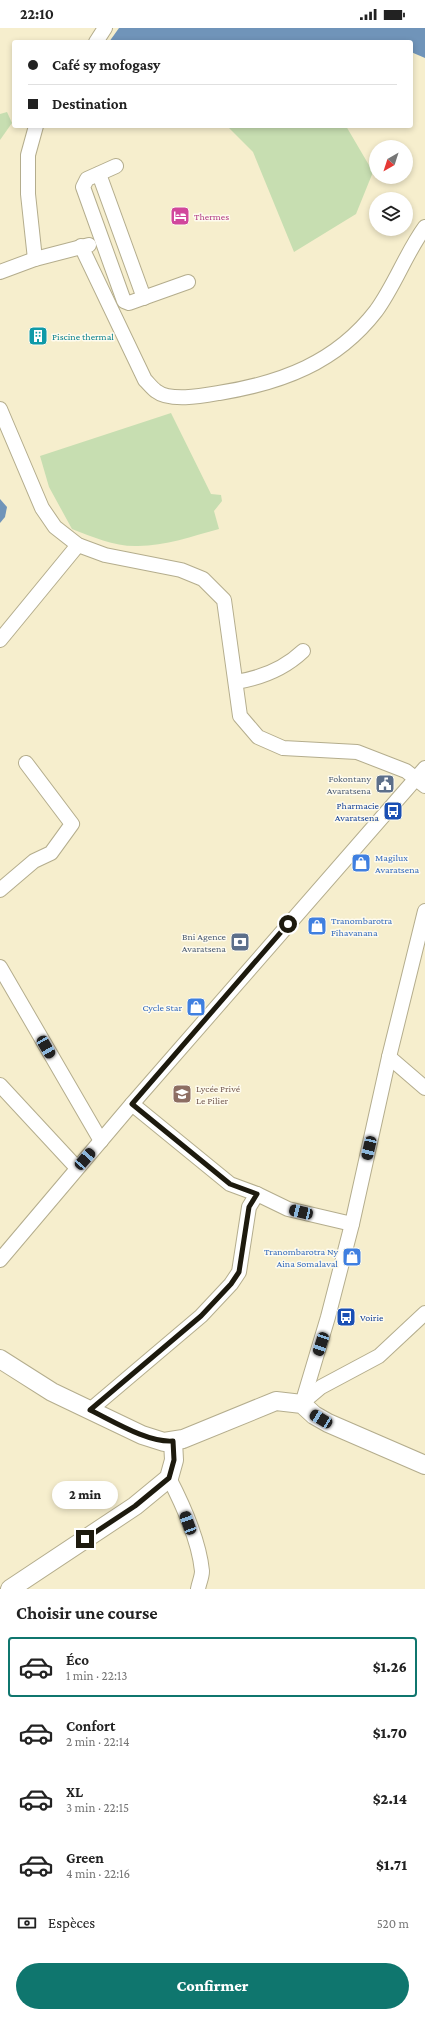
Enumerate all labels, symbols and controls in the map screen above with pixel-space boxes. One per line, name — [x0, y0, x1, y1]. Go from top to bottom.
text: 22:10 — [20, 6, 54, 22]
text: Café sy mofogasy — [52, 57, 160, 73]
text: Destination — [52, 96, 127, 112]
north arrow — [369, 140, 413, 184]
map controls — [369, 140, 413, 236]
button: layers — [369, 192, 413, 236]
hotel icon: Thermes — [169, 205, 191, 227]
place label: Thermes — [194, 211, 229, 222]
building icon: Piscine thermal — [27, 325, 49, 347]
place label: Piscine thermal — [52, 331, 114, 342]
place label: Fokontany Avaratsena — [327, 773, 371, 796]
public building icon: Fokontany Avaratsena — [374, 773, 396, 795]
place label: Pharmacie Avaratsena — [335, 800, 380, 823]
bus stop icon: Pharmacie Avaratsena — [382, 800, 404, 822]
shop icon: Magilux Avaratsena — [350, 852, 372, 874]
place label: Magilux Avaratsena — [375, 852, 420, 875]
route start — [279, 915, 297, 933]
shop icon: Tranombarotra Fihavanana — [306, 915, 328, 937]
place label: Tranombarotra Fihavanana — [331, 915, 393, 938]
place label: Bni Agence Avaratsena — [182, 931, 227, 954]
bank icon: Bni Agence Avaratsena — [229, 931, 251, 953]
shop icon: Cycle Star — [185, 996, 207, 1018]
place label: Cycle Star — [143, 1002, 182, 1013]
car — [35, 1034, 57, 1060]
school or university icon: Lycée Privé Le Pilier — [171, 1083, 193, 1105]
place label: Lycée Privé Le Pilier — [196, 1083, 241, 1106]
car — [360, 1135, 378, 1161]
car — [73, 1146, 97, 1172]
car — [288, 1203, 314, 1221]
place label: Tranombarotra Ny Aina Somalaval — [264, 1246, 338, 1269]
shop icon: Tranombarotra Ny Aina Somalaval — [341, 1246, 363, 1268]
bus stop icon: Voirie — [335, 1306, 357, 1328]
place label: Voirie — [360, 1312, 384, 1323]
car — [312, 1331, 330, 1357]
car — [308, 1408, 334, 1430]
callout: 2 min — [52, 1481, 118, 1509]
text: 2 min — [69, 1487, 101, 1502]
car — [178, 1510, 198, 1536]
route end — [76, 1530, 94, 1548]
text: Choisir une course — [16, 1603, 158, 1623]
icon: car — [18, 1649, 54, 1685]
text: Éco — [66, 1652, 89, 1668]
text: $1.26 — [373, 1659, 407, 1675]
text: 1 min · 22:13 — [66, 1668, 127, 1683]
icon: car — [18, 1715, 54, 1751]
text: Confort — [66, 1718, 115, 1734]
text: $1.70 — [373, 1725, 407, 1741]
text: 2 min · 22:14 — [66, 1734, 130, 1749]
icon: car — [18, 1781, 54, 1817]
text: XL — [66, 1784, 83, 1800]
text: $2.14 — [373, 1791, 407, 1807]
text: 3 min · 22:15 — [66, 1800, 129, 1815]
icon: car — [18, 1847, 54, 1883]
text: Green — [66, 1850, 104, 1866]
text: $1.71 — [376, 1857, 407, 1873]
text: 4 min · 22:16 — [66, 1866, 130, 1881]
icon: cash — [16, 1912, 38, 1934]
text: Espèces — [48, 1915, 95, 1931]
text: 520 m — [377, 1916, 409, 1931]
button: Confirmer — [16, 1963, 409, 2009]

